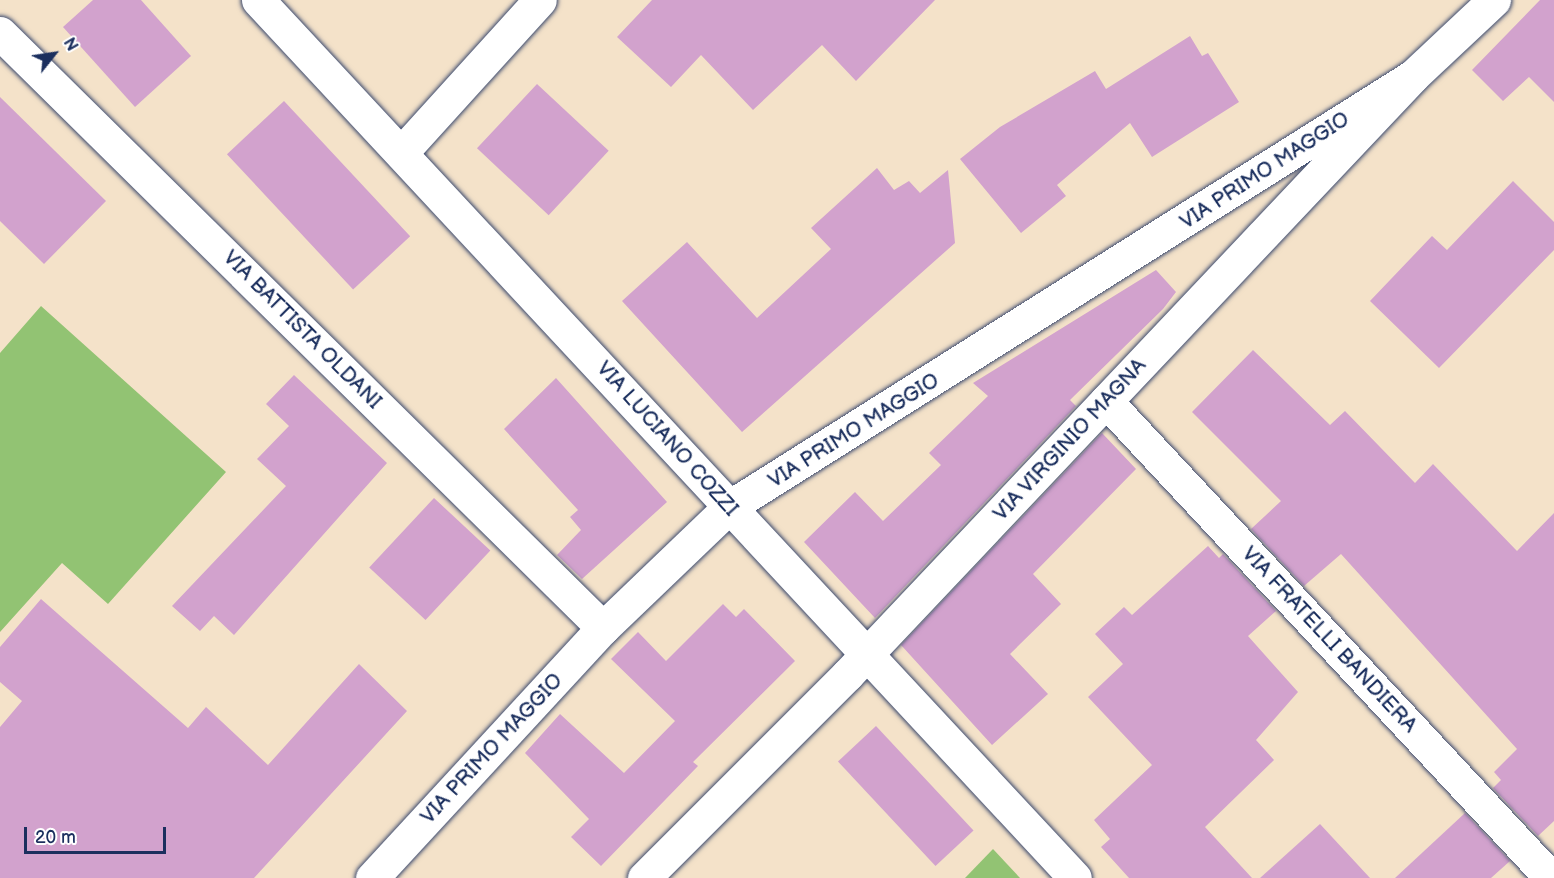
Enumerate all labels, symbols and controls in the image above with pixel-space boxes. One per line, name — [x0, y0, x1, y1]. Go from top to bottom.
north arrow — [24, 24, 84, 84]
text: N — [59, 35, 81, 55]
street label: VIA PRIMO MAGGIO — [1176, 107, 1354, 235]
street label: VIA BATTISTA OLDANI — [217, 245, 387, 415]
street label: VIA VIRGINIO MAGNA — [988, 353, 1152, 527]
street label: VIA LUCIANO COZZI — [591, 356, 743, 522]
street label: VIA PRIMO MAGGIO — [764, 368, 944, 494]
street label: VIA FRATELLI BANDIERA — [1236, 542, 1422, 738]
street label: VIA PRIMO MAGGIO — [416, 668, 568, 830]
scale bar — [27, 815, 170, 853]
text: 20 m — [35, 827, 76, 848]

